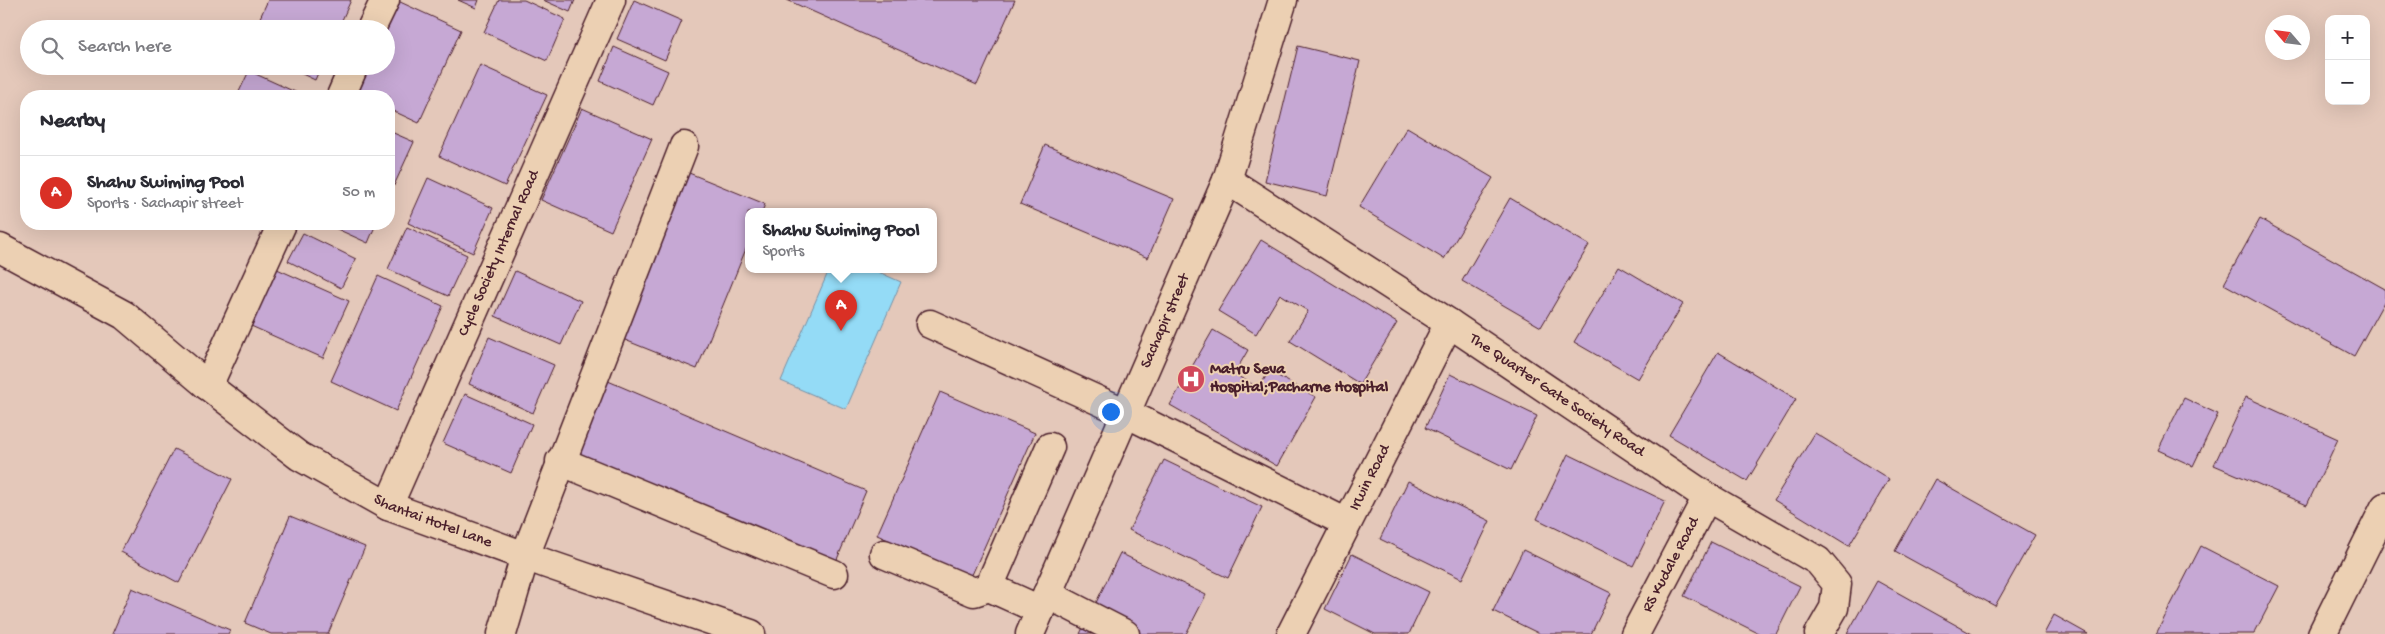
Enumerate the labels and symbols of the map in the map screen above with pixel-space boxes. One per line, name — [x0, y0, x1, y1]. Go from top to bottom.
north arrow — [2265, 15, 2310, 60]
street label: Cycle Society Internal Road — [454, 166, 545, 339]
street label: Sachapir street — [1137, 270, 1195, 371]
pin: A — [825, 290, 857, 331]
street label: The Quarter Gate Society Road — [1465, 329, 1649, 462]
place label: Matru Seva Hospital;Pacharne Hospital — [1210, 361, 1389, 398]
hospital icon: Matru Seva Hospital;Pacharne Hospital — [1176, 364, 1206, 394]
your location — [1098, 399, 1124, 425]
street label: Irwin Road — [1346, 440, 1396, 514]
street label: Shantai Hotel Lane — [370, 490, 495, 553]
street label: RS Kudale Road — [1639, 513, 1705, 616]

